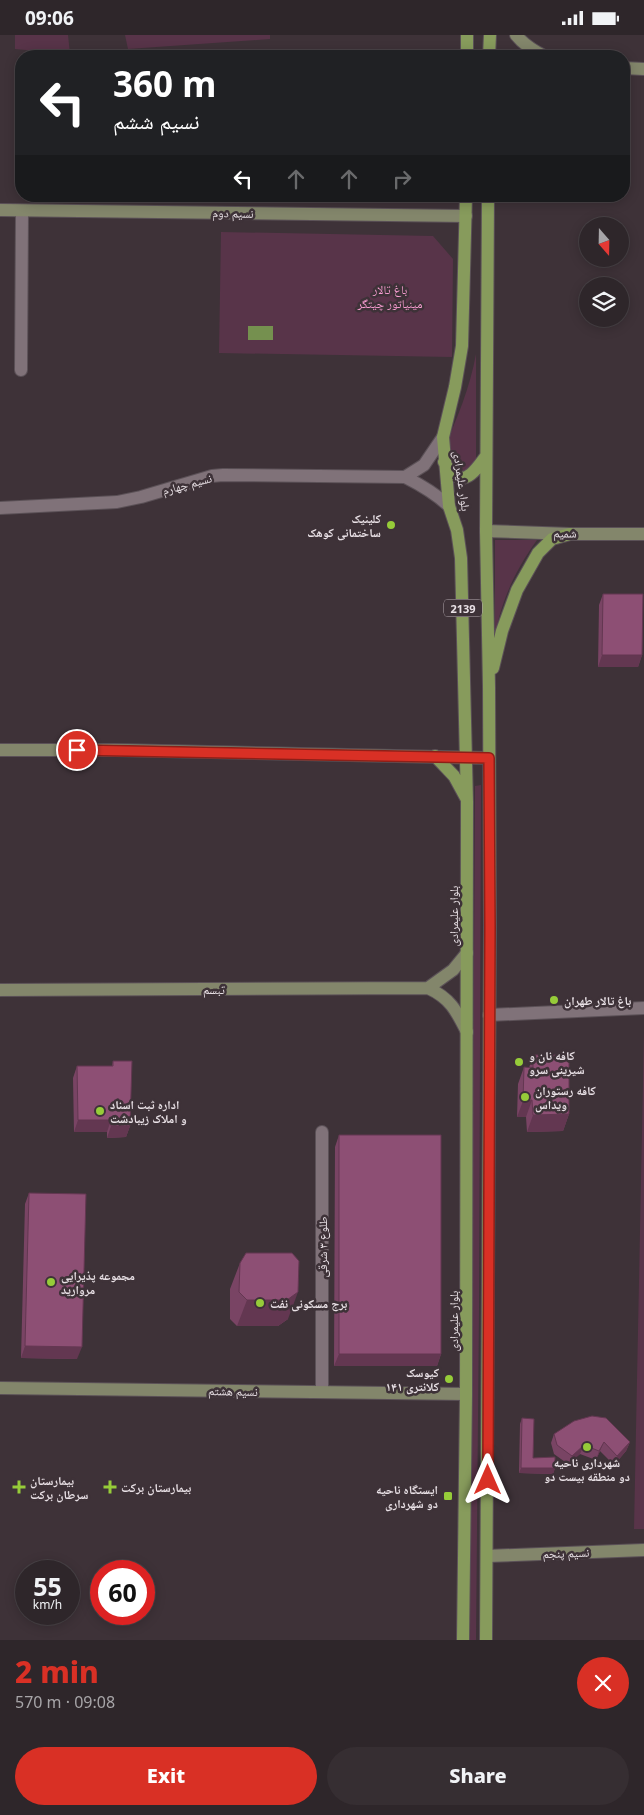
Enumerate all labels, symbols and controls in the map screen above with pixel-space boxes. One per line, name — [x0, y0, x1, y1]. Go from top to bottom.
text: 09:06 — [25, 5, 74, 31]
text: 360 m — [113, 60, 216, 107]
icon: left — [30, 70, 95, 135]
text: نسیم ششم — [113, 105, 200, 135]
icon: left — [229, 165, 257, 193]
icon: ahead — [282, 165, 310, 193]
icon: ahead — [335, 165, 363, 193]
icon: right — [388, 165, 416, 193]
street label: نسیم دوم — [212, 204, 254, 222]
north arrow — [579, 217, 629, 267]
map controls — [579, 217, 629, 327]
button: layers — [579, 277, 629, 327]
park label: باغ تالار مینیاتور چیتگر — [357, 281, 422, 312]
street label: بلوار علیمرادی — [449, 450, 475, 512]
street label: نسیم چهارم — [160, 469, 214, 499]
place label: کلینیک ساختمانی کوهک — [307, 510, 382, 541]
marker: کلینیک ساختمانی کوهک — [385, 519, 397, 531]
street label: شمیم — [553, 524, 577, 542]
road number: 2139 — [444, 599, 482, 617]
pin — [56, 729, 98, 771]
icon: arrive — [63, 736, 91, 764]
street label: بلوار علیمرادی — [445, 886, 462, 946]
street label: تبسم — [203, 981, 225, 998]
place label: باغ تالار طهران — [564, 992, 631, 1009]
marker: باغ تالار طهران — [548, 994, 560, 1006]
place label: کافه نان و شیرینی سرو — [529, 1047, 585, 1078]
marker: کافه نان و شیرینی سرو — [513, 1056, 525, 1068]
place label: کافه رستوران ویداس — [535, 1082, 597, 1113]
marker: کافه رستوران ویداس — [519, 1091, 531, 1103]
place label: اداره ثبت اسناد و املاک زیبادشت — [110, 1096, 187, 1127]
marker: اداره ثبت اسناد و املاک زیبادشت — [94, 1105, 106, 1117]
street label: طلوع ۳ شرقی — [314, 1216, 331, 1278]
place label: مجموعه پذیرایی مروارید — [61, 1267, 135, 1298]
marker: مجموعه پذیرایی مروارید — [45, 1276, 57, 1288]
street label: بلوار علیمرادی — [445, 1291, 462, 1351]
place label: برج مسکونی نفت — [270, 1295, 347, 1312]
marker: برج مسکونی نفت — [254, 1297, 266, 1309]
place label: کیوسک کلانتری ۱۴۱ — [385, 1364, 440, 1395]
marker: کیوسک کلانتری ۱۴۱ — [443, 1373, 455, 1385]
street label: نسیم هشتم — [208, 1382, 258, 1400]
marker: شهرداری ناحیه دو منطقه بیست دو — [581, 1441, 593, 1453]
position arrow — [461, 1453, 513, 1505]
place label: شهرداری ناحیه دو منطقه بیست دو — [544, 1454, 630, 1485]
place label: بیمارستان سرطان برکت — [30, 1472, 88, 1503]
place label: بیمارستان برکت — [121, 1479, 191, 1496]
marker: بیمارستان سرطان برکت — [12, 1480, 26, 1494]
marker: بیمارستان برکت — [103, 1480, 117, 1494]
place label: ایستگاه ناحیه دو شهرداری — [376, 1481, 438, 1512]
marker: ایستگاه ناحیه دو شهرداری — [442, 1490, 454, 1502]
street label: نسیم پنجم — [542, 1544, 590, 1562]
speed limit sign: 60 — [90, 1560, 155, 1625]
text: 55 — [33, 1569, 62, 1603]
text: km/h — [33, 1596, 62, 1613]
text: 2 min — [15, 1651, 99, 1692]
button: close — [577, 1657, 629, 1709]
text: 570 m · 09:08 — [15, 1691, 115, 1713]
button: Exit — [15, 1747, 317, 1805]
button: Share — [327, 1747, 629, 1805]

